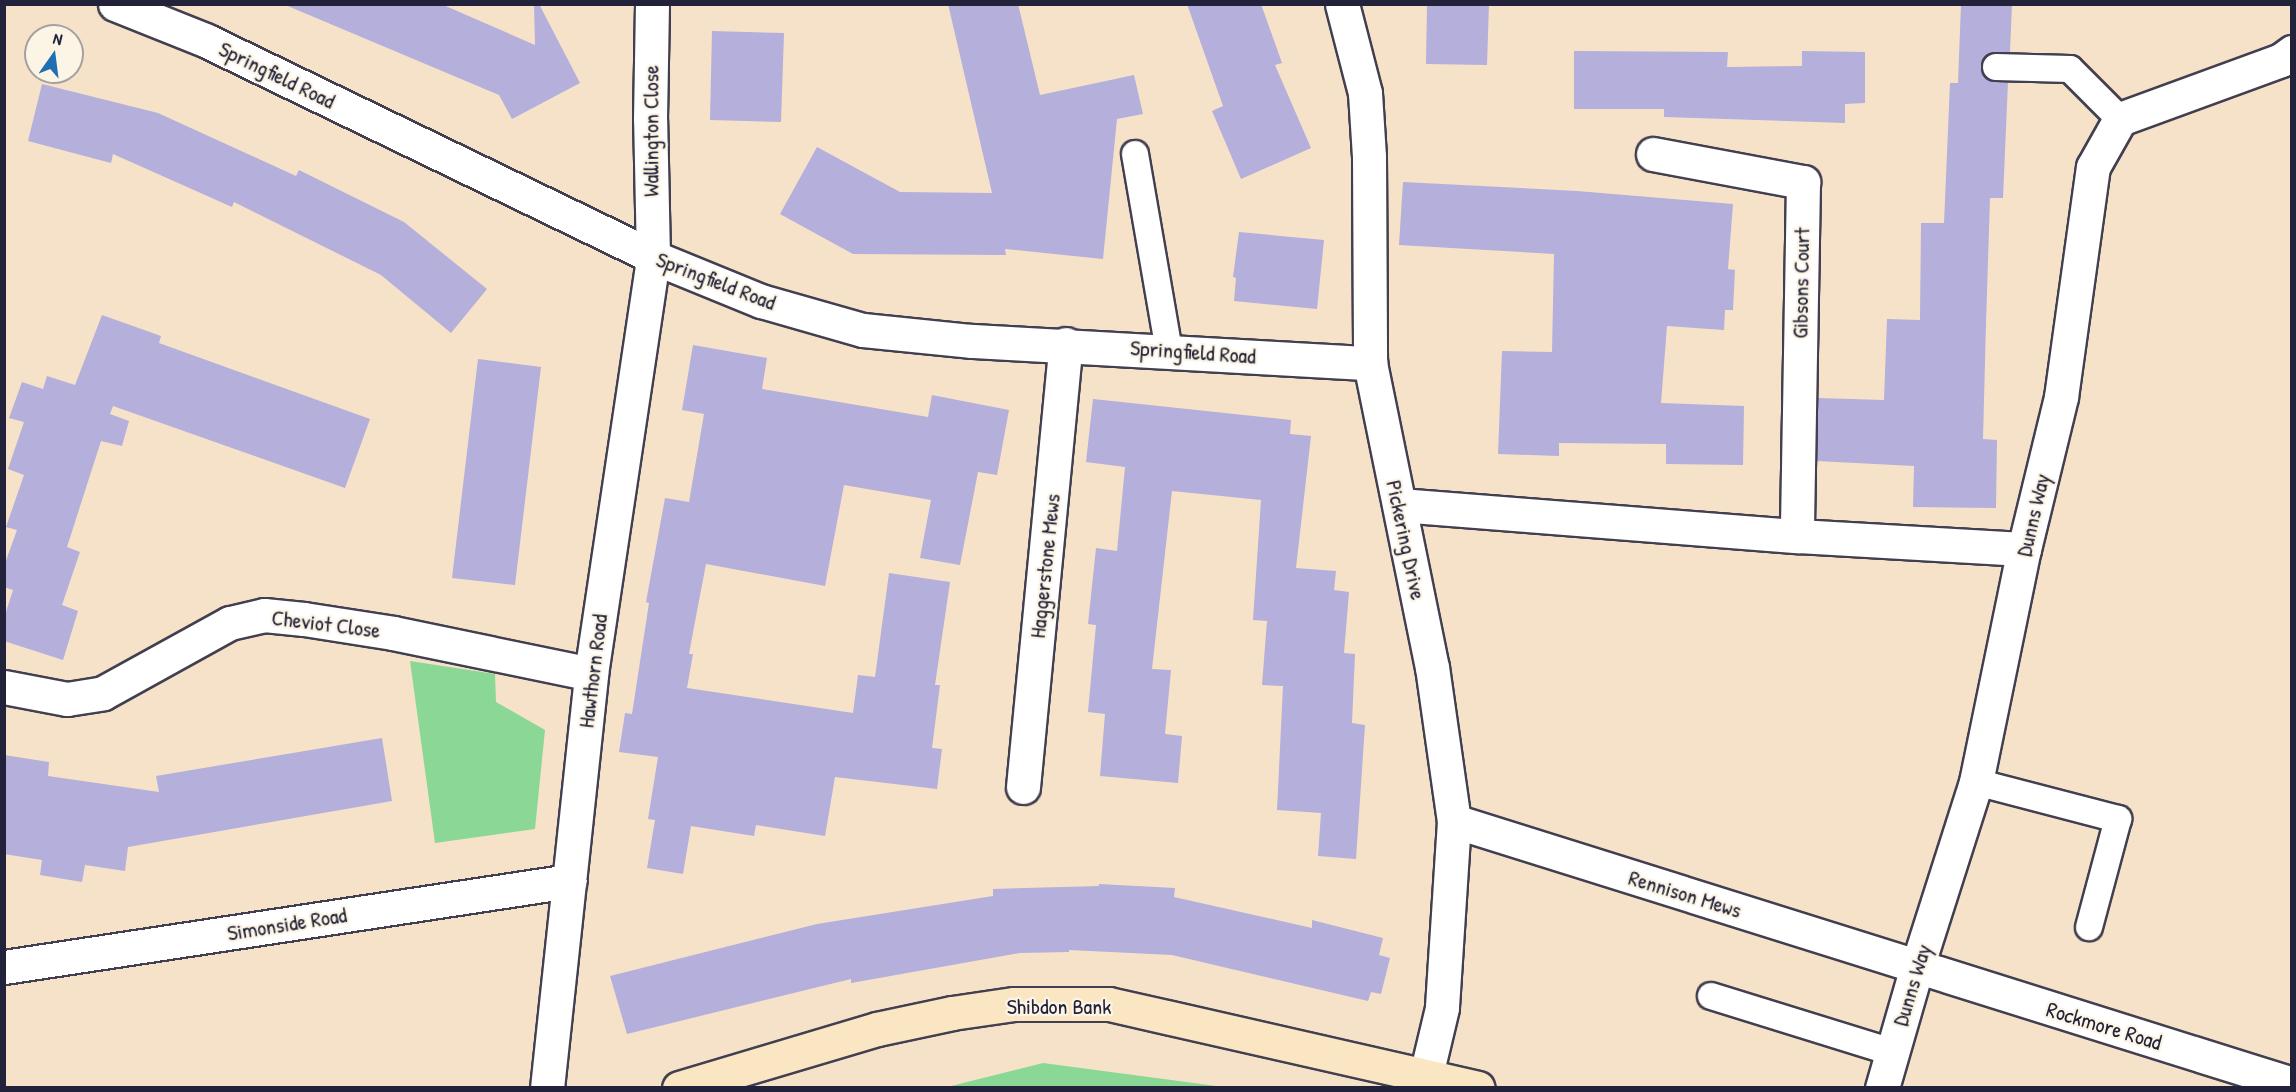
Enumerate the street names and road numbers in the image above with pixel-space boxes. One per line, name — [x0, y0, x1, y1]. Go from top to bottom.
street label: Springfield Road — [215, 36, 339, 114]
street label: Wallington Close — [638, 65, 664, 197]
street label: Gibsons Court — [1787, 227, 1815, 339]
street label: Springfield Road — [653, 246, 779, 316]
street label: Springfield Road — [1129, 334, 1257, 370]
street label: Dunns Way — [2011, 471, 2055, 559]
street label: Pickering Drive — [1380, 478, 1432, 602]
street label: Haggerstone Mews — [1024, 493, 1066, 639]
street label: Cheviot Close — [270, 604, 382, 644]
street label: Hawthorn Road — [573, 613, 613, 729]
street label: Rennison Mews — [1625, 864, 1745, 924]
street label: Simonside Road — [225, 902, 349, 946]
street label: Dunns Way — [1887, 941, 1937, 1029]
street label: Shibdon Bank — [1007, 994, 1111, 1020]
street label: Rockmore Road — [2043, 996, 2165, 1056]

